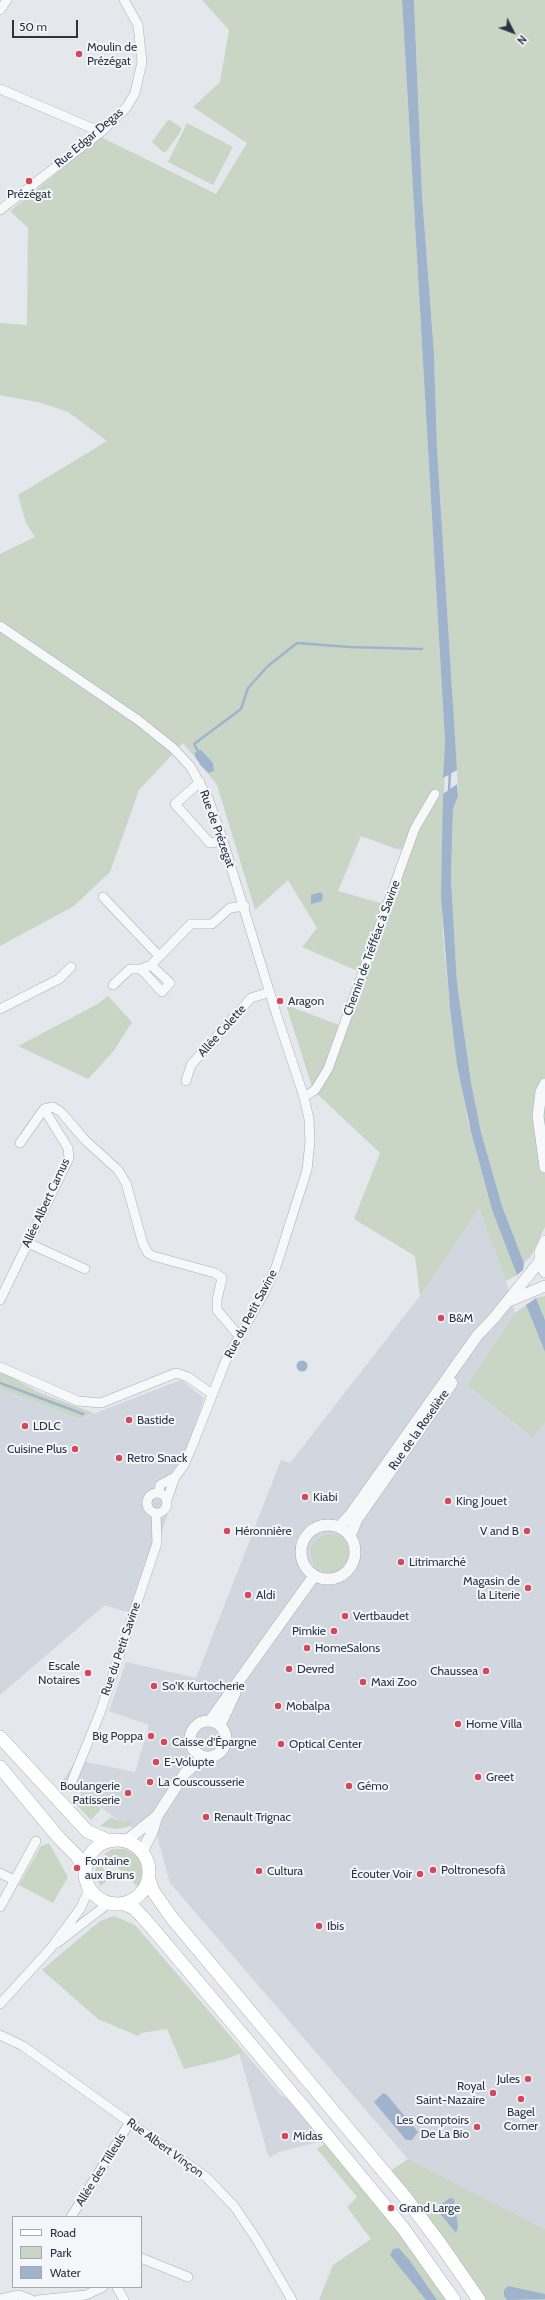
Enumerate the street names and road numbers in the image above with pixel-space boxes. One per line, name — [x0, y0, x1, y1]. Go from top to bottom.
street label: Rue Edgar Degas — [52, 105, 126, 171]
street label: Rue de Prézegat — [196, 788, 238, 870]
street label: Chemin de Tréfféac à Savine — [341, 878, 403, 1018]
street label: Allée Colette — [195, 1002, 249, 1060]
street label: Allée Albert Camus — [19, 1156, 73, 1250]
street label: Rue du Petit Savine — [222, 1267, 280, 1361]
street label: Rue de la Roselière — [386, 1387, 452, 1473]
street label: Rue du Petit Savine — [98, 1600, 144, 1698]
street label: Rue Albert Vinçon — [124, 2115, 206, 2181]
street label: Allée des Tilleuls — [73, 2131, 129, 2209]

